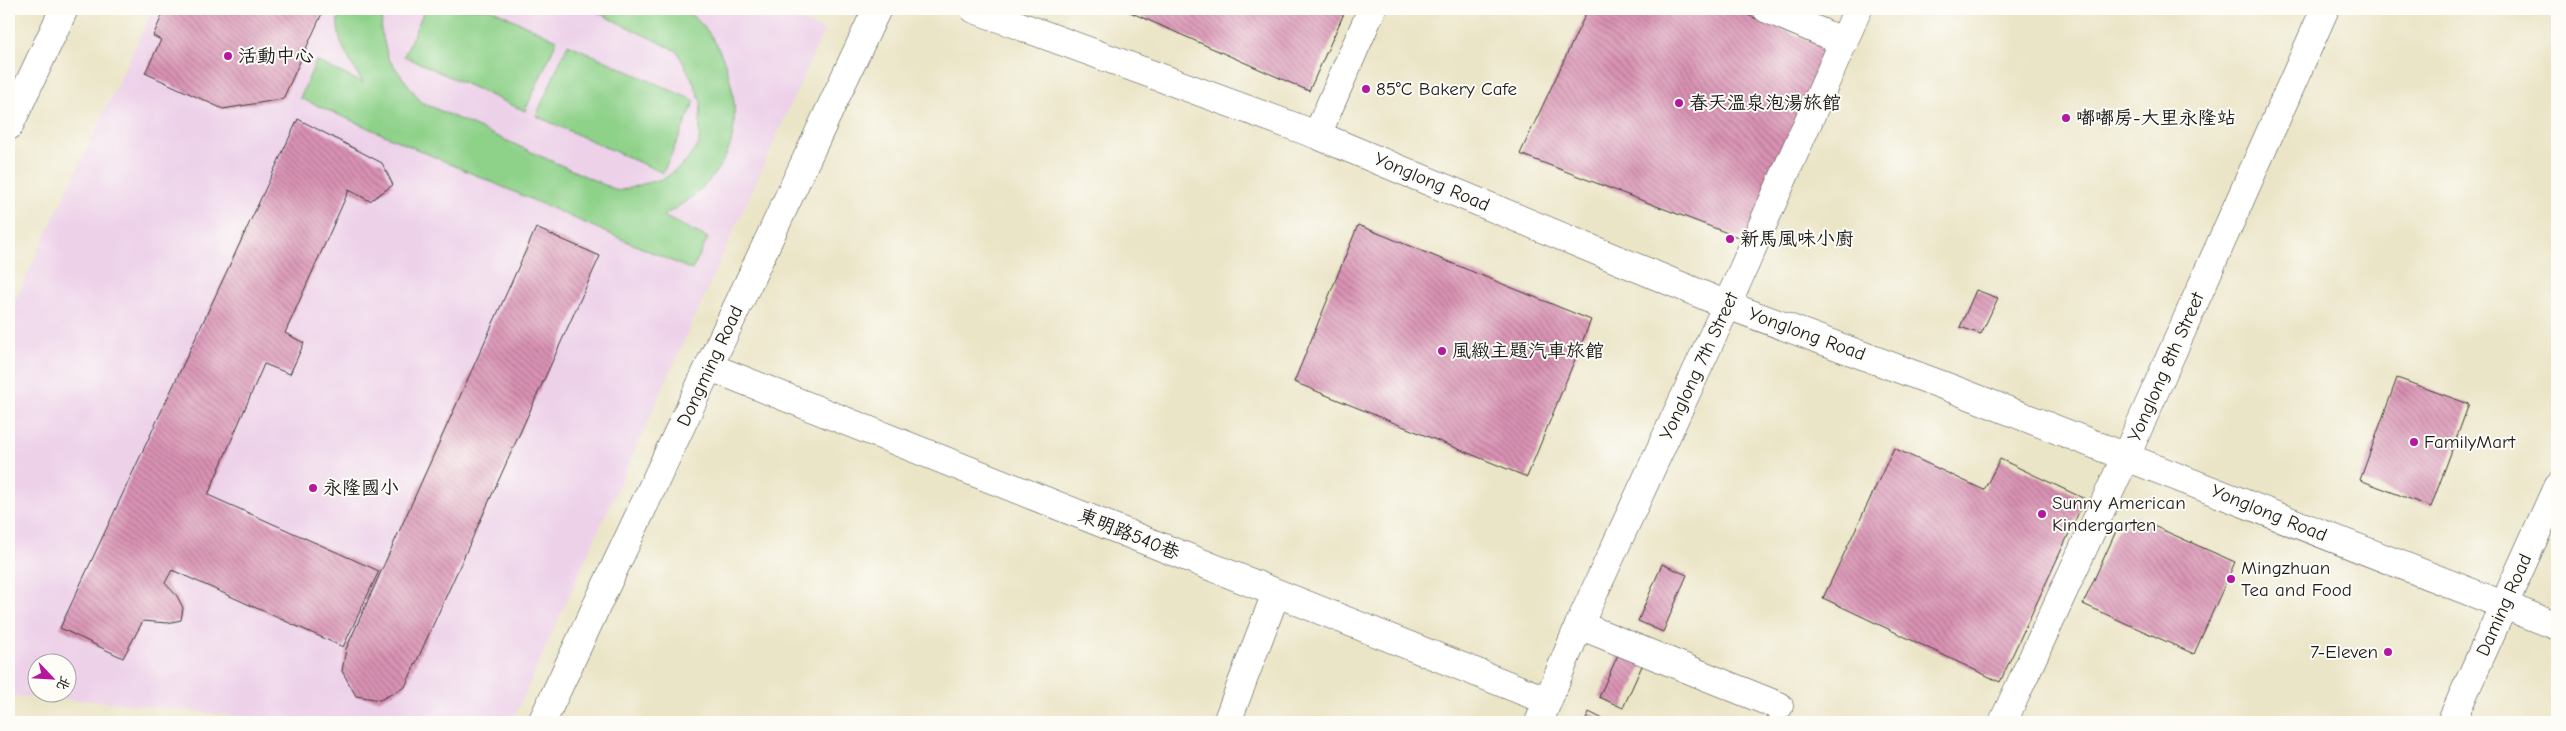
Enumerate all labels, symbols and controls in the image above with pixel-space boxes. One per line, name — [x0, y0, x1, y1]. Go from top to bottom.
place label: 活動中心 — [238, 45, 314, 67]
marker: 活動中心 — [222, 50, 234, 62]
place label: 85°C Bakery Cafe — [1376, 78, 1517, 100]
marker: 85°C Bakery Cafe — [1360, 83, 1372, 95]
place label: 春天溫泉泡湯旅館 — [1689, 92, 1841, 114]
marker: 春天溫泉泡湯旅館 — [1673, 97, 1685, 109]
place label: 嘟嘟房-大里永隆站 — [2076, 107, 2236, 129]
marker: 嘟嘟房-大里永隆站 — [2060, 112, 2072, 124]
street label: Yonglong Road — [1371, 148, 1493, 216]
place label: 新馬風味小廚 — [1740, 228, 1854, 250]
marker: 新馬風味小廚 — [1724, 233, 1736, 245]
street label: Yonglong 7th Street — [1655, 288, 1743, 443]
street label: Yonglong 8th Street — [2123, 288, 2209, 445]
street label: Dongming Road — [672, 302, 748, 430]
street label: Yonglong Road — [1745, 303, 1869, 365]
place label: 風緻主題汽車旅館 — [1452, 340, 1604, 362]
marker: 風緻主題汽車旅館 — [1436, 345, 1448, 357]
place label: FamilyMart — [2424, 431, 2516, 453]
marker: FamilyMart — [2408, 436, 2420, 448]
place label: 永隆國小 — [323, 477, 399, 499]
street label: Yonglong Road — [2208, 480, 2330, 546]
marker: 永隆國小 — [307, 482, 319, 494]
place label: Sunny American Kindergarten — [2052, 492, 2186, 536]
street label: 東明路540巷 — [1075, 504, 1183, 564]
marker: Sunny American Kindergarten — [2036, 508, 2048, 520]
street label: Daming Road — [2472, 550, 2536, 660]
place label: Mingzhuan Tea and Food — [2241, 557, 2352, 601]
marker: Mingzhuan Tea and Food — [2225, 573, 2237, 585]
place label: 7-Eleven — [2310, 641, 2378, 663]
marker: 7-Eleven — [2382, 646, 2394, 658]
north arrow — [28, 654, 78, 704]
text: 北 — [53, 673, 74, 693]

